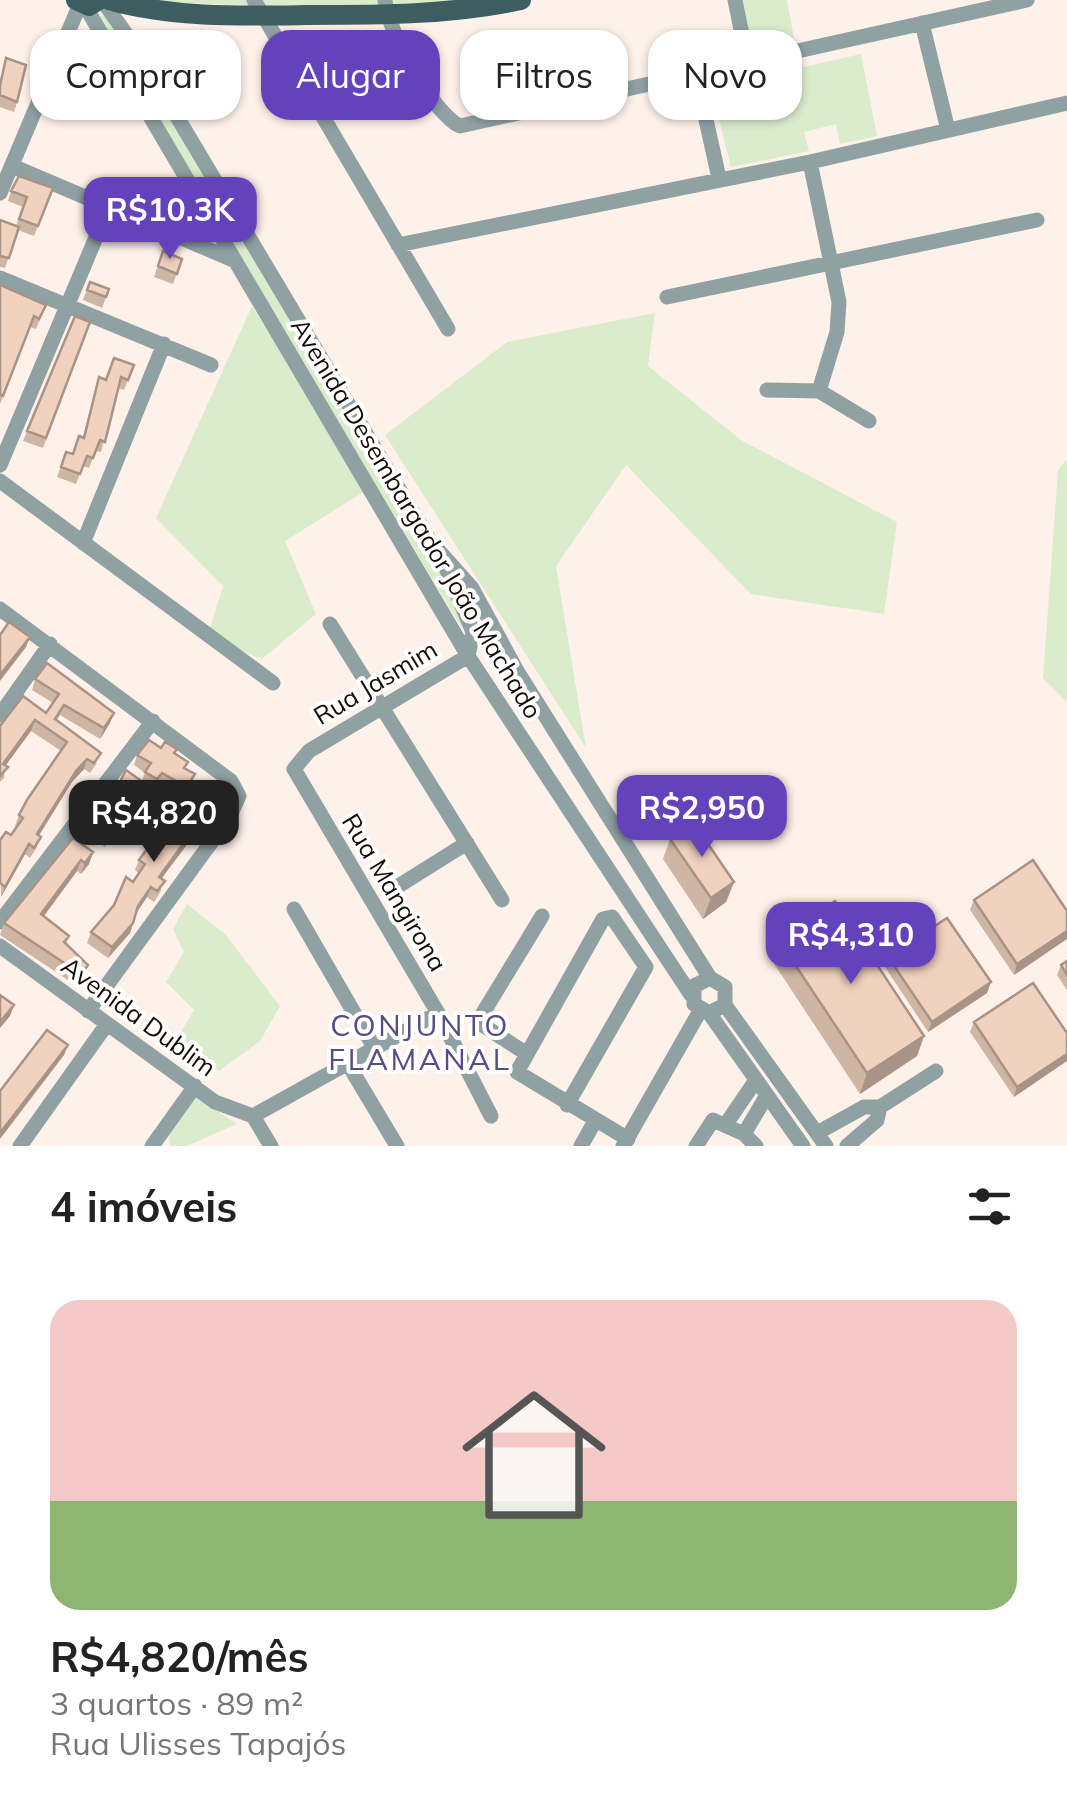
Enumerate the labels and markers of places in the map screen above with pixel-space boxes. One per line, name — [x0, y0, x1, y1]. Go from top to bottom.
pin: R$10.3K — [78, 177, 262, 262]
pin: R$2,950 — [610, 775, 794, 860]
pin: R$4,820 — [62, 780, 246, 865]
pin: R$4,310 — [759, 902, 943, 987]

